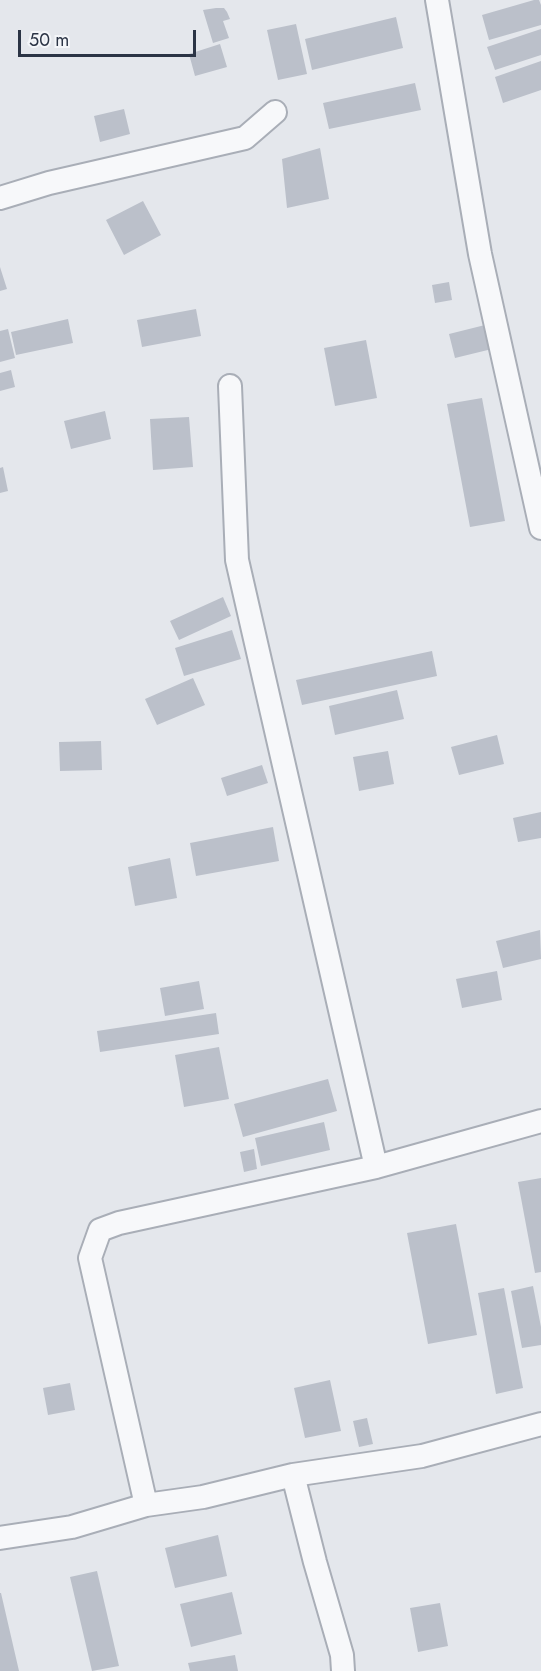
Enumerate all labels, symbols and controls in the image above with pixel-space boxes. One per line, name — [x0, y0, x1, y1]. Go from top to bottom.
scale bar — [21, 18, 200, 56]
text: 50 m — [29, 27, 69, 53]

